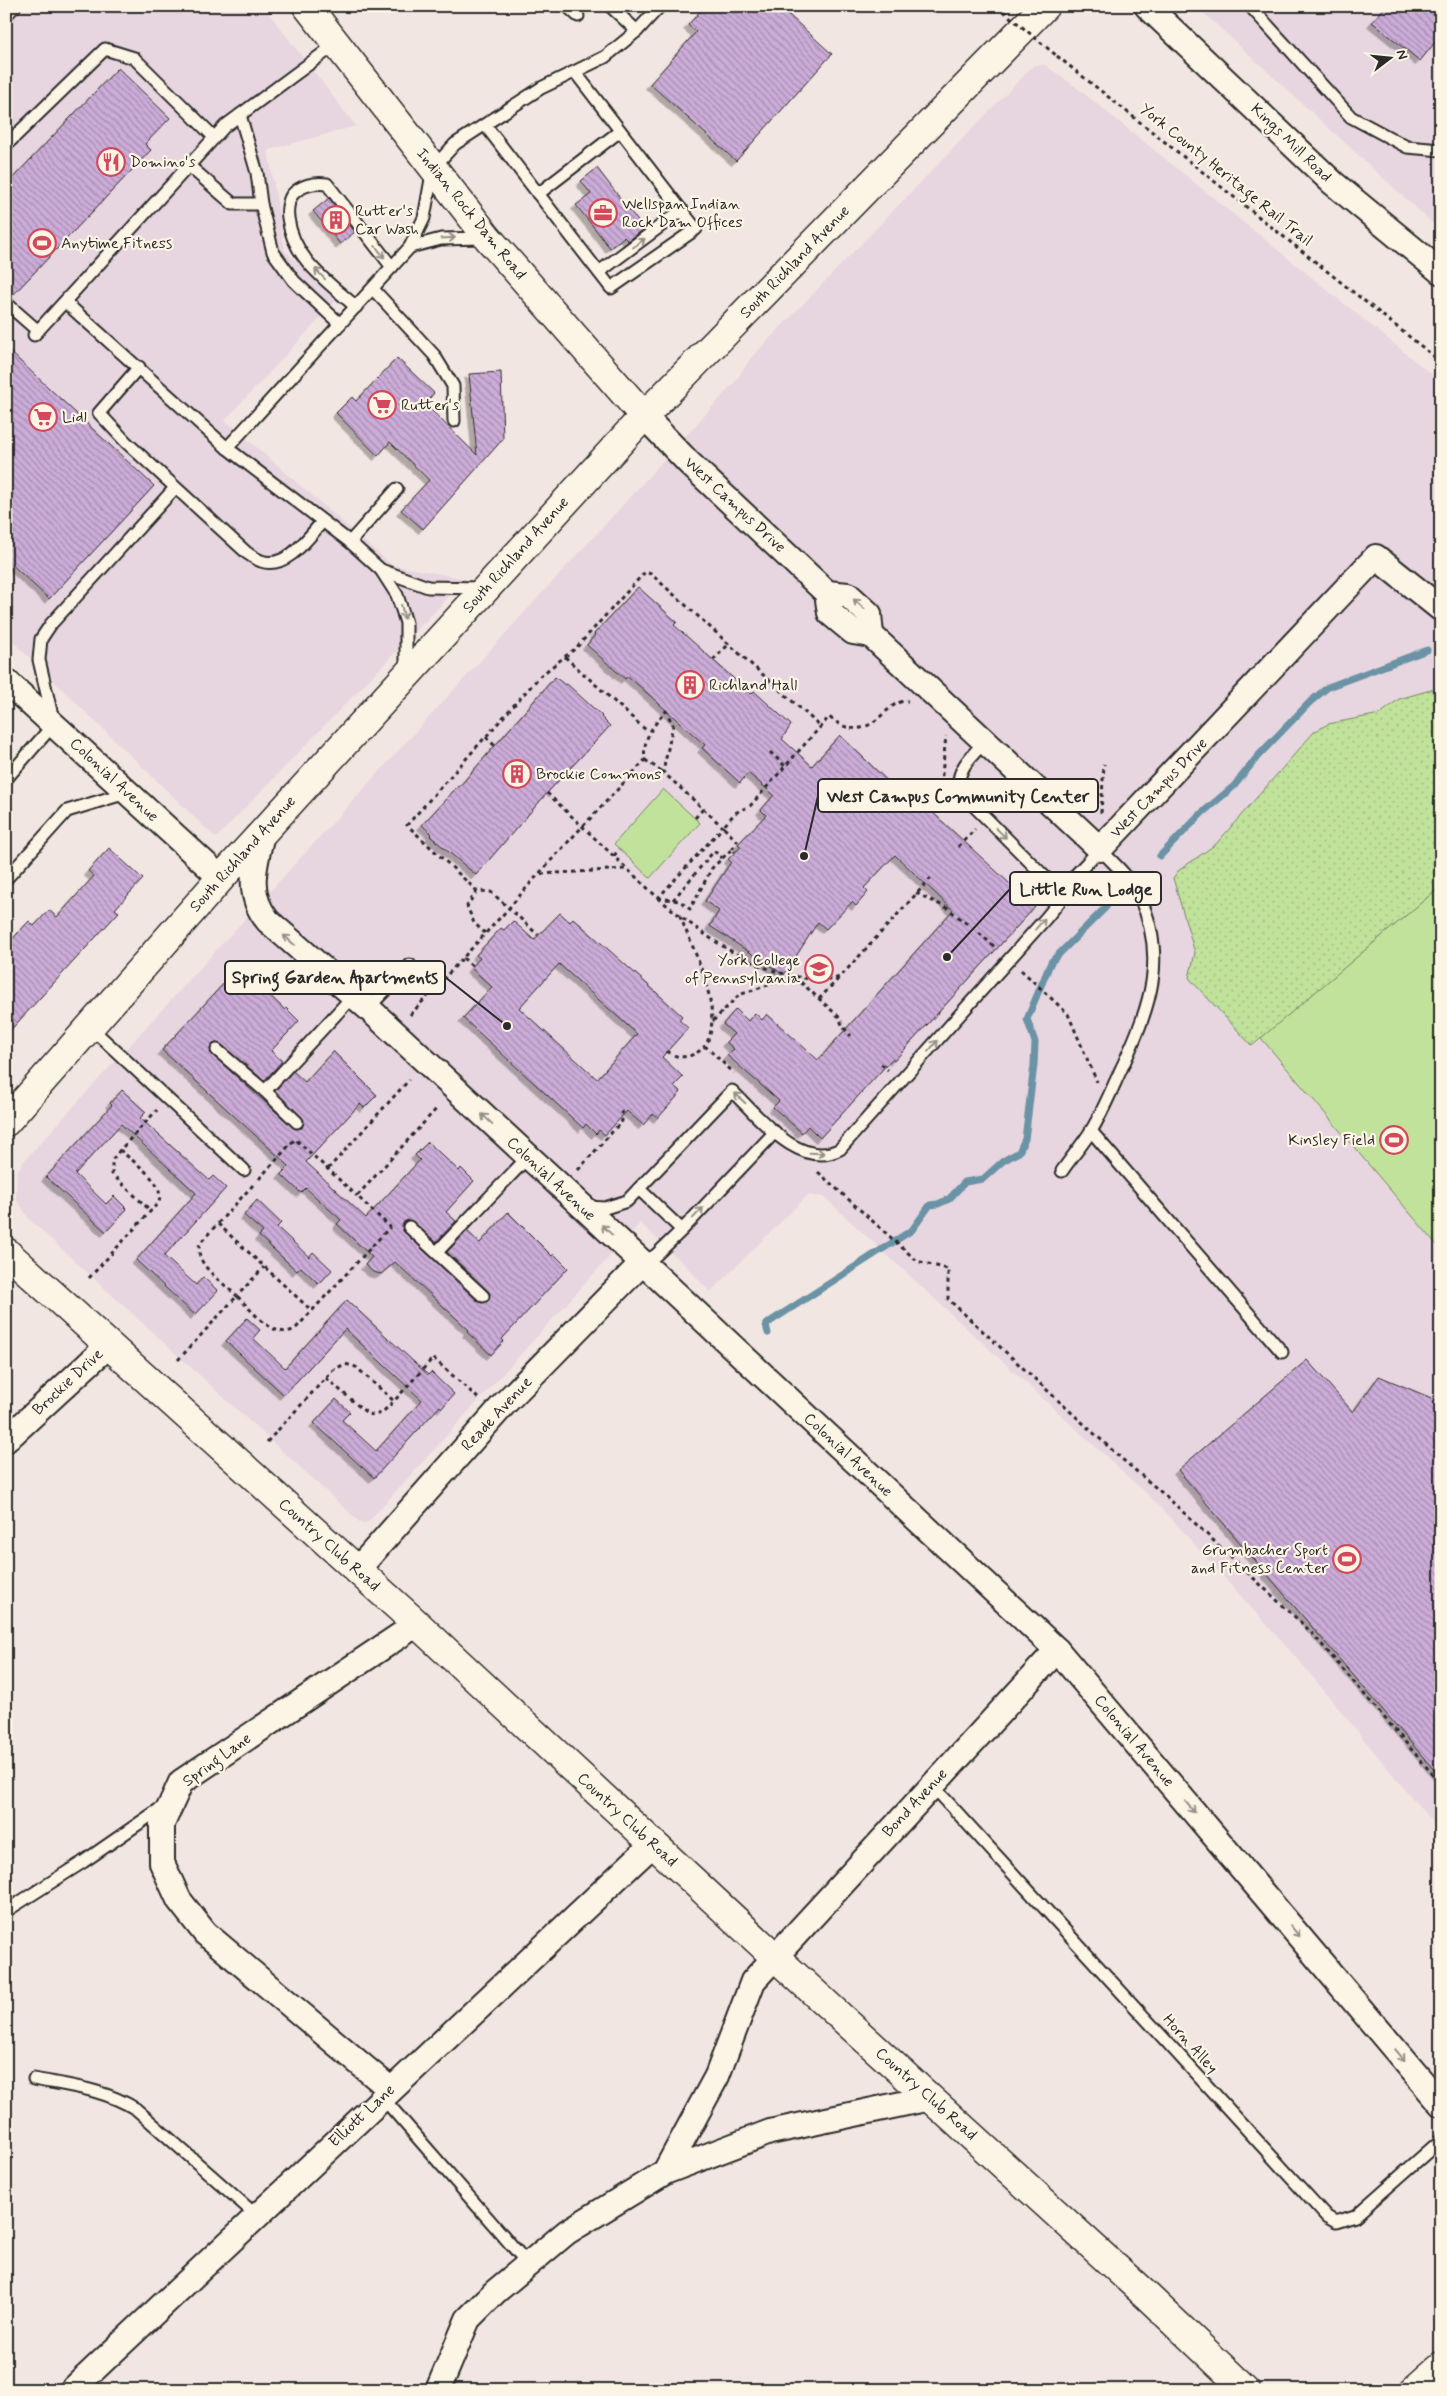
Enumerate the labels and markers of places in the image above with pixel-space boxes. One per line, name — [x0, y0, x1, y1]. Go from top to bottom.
restaurant icon: Domino's — [96, 147, 126, 177]
place label: Domino's — [130, 152, 196, 173]
place label: Wellspan Indian Rock Dam Offices — [622, 194, 743, 233]
office icon: Wellspan Indian Rock Dam Offices — [588, 198, 618, 228]
place label: Rutter's Car Wash — [355, 201, 419, 240]
building icon: Rutter's Car Wash — [321, 205, 351, 235]
sports icon: Anytime Fitness — [27, 228, 57, 258]
place label: Anytime Fitness — [61, 233, 172, 254]
supermarket icon: Rutter's — [367, 390, 397, 420]
place label: Rutter's — [401, 395, 459, 416]
supermarket icon: Lidl — [28, 402, 58, 432]
place label: Lidl — [62, 407, 87, 428]
building icon: Richland Hall — [675, 670, 705, 700]
place label: Richland Hall — [709, 675, 797, 696]
building icon: Brockie Commons — [502, 759, 532, 789]
place label: Brockie Commons — [536, 764, 661, 785]
callout: West Campus Community Center — [818, 779, 1098, 812]
callout: Little Run Lodge — [1010, 872, 1161, 905]
place label: York College of Pennsylvania — [685, 950, 800, 989]
school or university icon: York College of Pennsylvania — [804, 954, 834, 984]
callout: Spring Garden Apartments — [225, 961, 445, 994]
sports icon: Kinsley Field — [1379, 1125, 1409, 1155]
place label: Kinsley Field — [1288, 1130, 1375, 1151]
place label: Grumbacher Sport and Fitness Center — [1191, 1540, 1328, 1579]
sports icon: Grumbacher Sport and Fitness Center — [1332, 1544, 1362, 1574]

